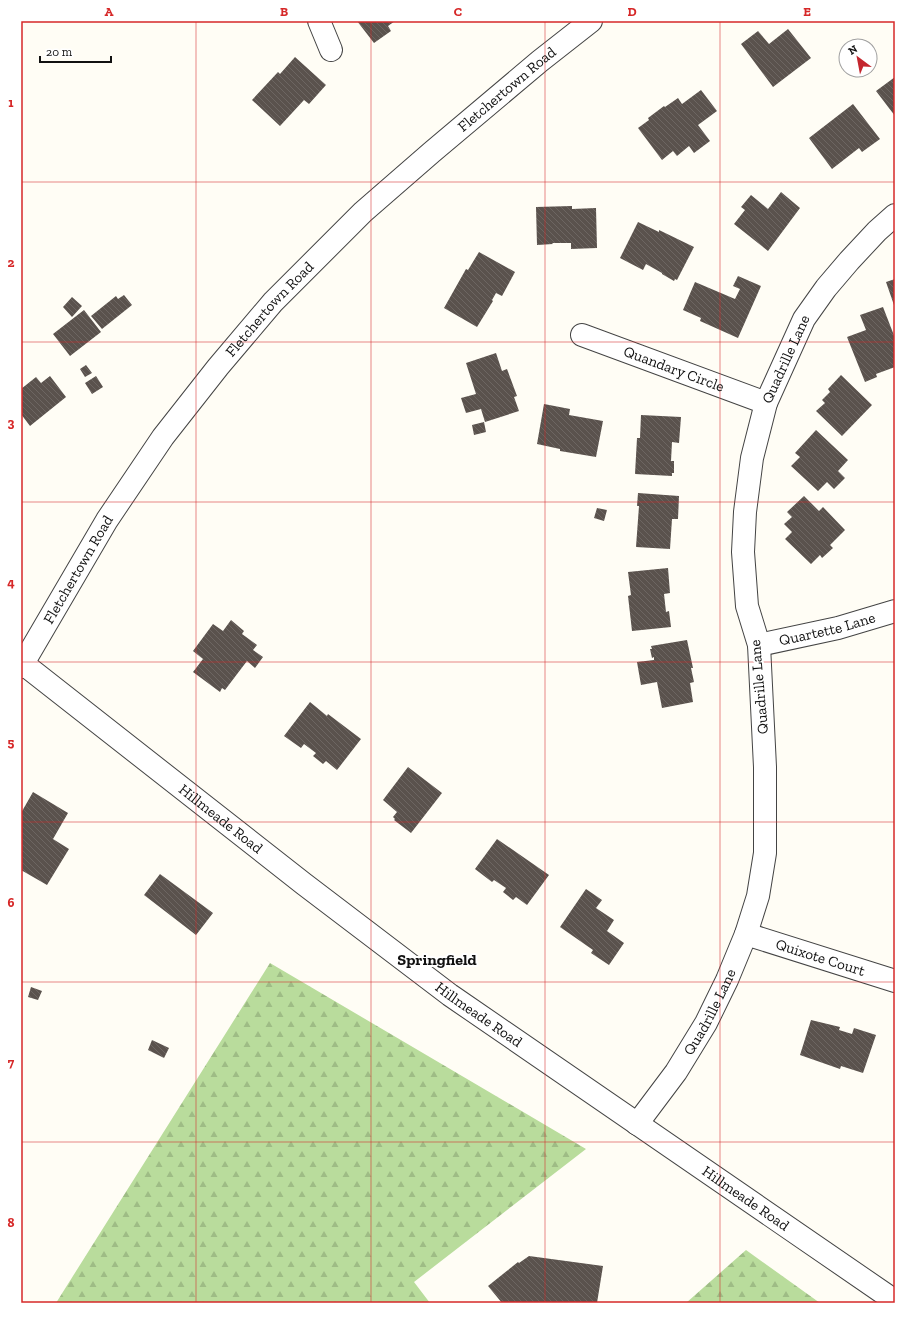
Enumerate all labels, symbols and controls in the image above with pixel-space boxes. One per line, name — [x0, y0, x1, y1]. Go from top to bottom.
text: A — [105, 4, 114, 19]
text: B — [280, 4, 288, 19]
text: C — [454, 4, 462, 19]
text: D — [627, 4, 637, 19]
text: E — [803, 4, 811, 19]
scale bar — [40, 38, 111, 64]
north arrow — [838, 38, 878, 78]
street label: Fletchertown Road — [454, 42, 560, 135]
text: N — [846, 42, 860, 58]
text: 20 m — [46, 45, 73, 59]
text: 1 — [8, 95, 14, 110]
text: 2 — [8, 255, 15, 270]
street label: Fletchertown Road — [222, 257, 318, 360]
street label: Quadrille Lane — [758, 312, 814, 406]
street label: Quandary Circle — [621, 342, 727, 396]
text: 3 — [8, 415, 15, 430]
street label: Fletchertown Road — [39, 511, 117, 627]
text: 4 — [7, 575, 15, 590]
street label: Quartette Lane — [777, 608, 877, 649]
street label: Quadrille Lane — [746, 639, 772, 735]
text: 5 — [8, 735, 15, 750]
street label: Hillmeade Road — [175, 780, 267, 858]
text: 6 — [8, 895, 15, 910]
street label: Quixote Court — [774, 935, 868, 980]
district label: Springfield — [397, 950, 477, 969]
street label: Quadrille Lane — [680, 966, 740, 1058]
street label: Hillmeade Road — [432, 978, 526, 1051]
text: 7 — [8, 1055, 15, 1070]
street label: Hillmeade Road — [699, 1162, 793, 1235]
text: 8 — [7, 1215, 15, 1230]

